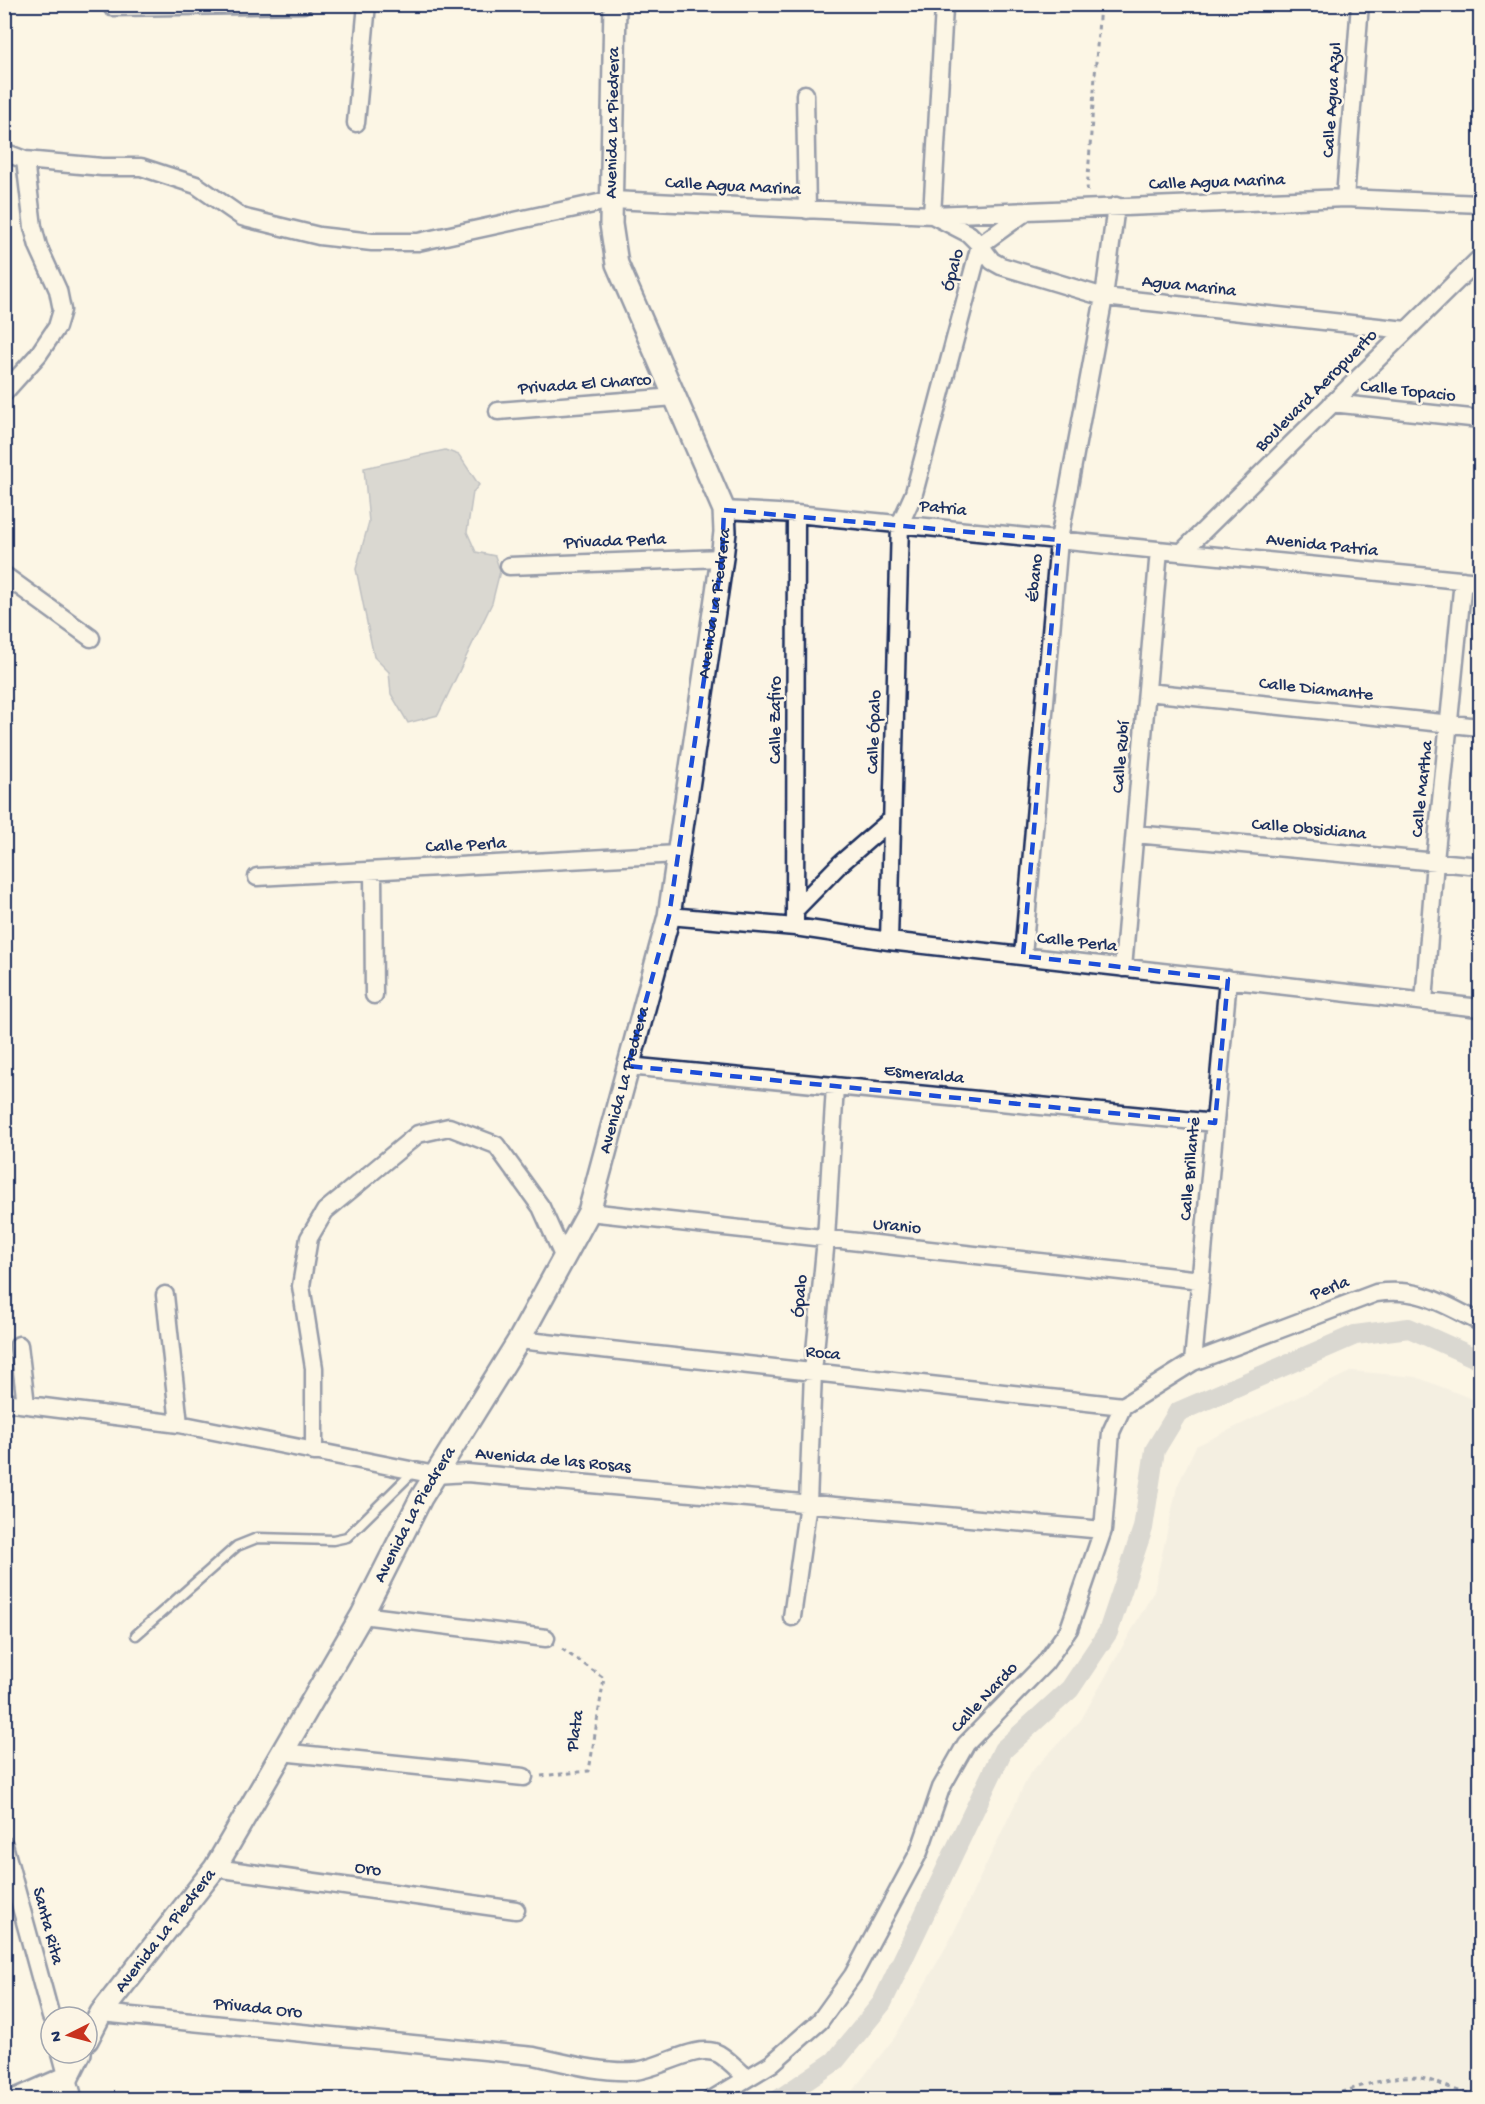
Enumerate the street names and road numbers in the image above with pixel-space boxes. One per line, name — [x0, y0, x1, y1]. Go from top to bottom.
street label: Calle Agua Azul — [1318, 42, 1348, 158]
street label: Avenida La Piedrera — [601, 46, 625, 199]
street label: Calle Agua Marina — [1149, 170, 1286, 196]
street label: Calle Agua Marina — [664, 173, 803, 201]
street label: Ópalo — [938, 247, 970, 293]
street label: Agua Marina — [1141, 272, 1238, 303]
street label: Boulevard Aeropuerto — [1251, 325, 1383, 457]
street label: Privada El Charco — [517, 370, 652, 400]
street label: Calle Topacio — [1359, 377, 1457, 407]
street label: Patria — [917, 496, 969, 522]
street label: Avenida La Piedrera — [694, 526, 736, 680]
street label: Privada Perla — [562, 530, 668, 554]
street label: Avenida Patria — [1265, 530, 1380, 562]
street label: Ébano — [1023, 553, 1049, 603]
street label: Calle Diamante — [1258, 674, 1375, 707]
street label: Calle Zafiro — [766, 676, 787, 764]
street label: Calle Ópalo — [863, 690, 887, 774]
street label: Calle Rubí — [1108, 719, 1136, 794]
street label: Calle Martha — [1407, 739, 1439, 838]
street label: Calle Obsidiana — [1251, 815, 1368, 846]
street label: Calle Perla — [425, 833, 508, 859]
street label: Calle Perla — [1036, 928, 1119, 958]
street label: Avenida La Piedrera — [595, 1003, 655, 1156]
street label: Esmeralda — [883, 1060, 966, 1090]
street label: Calle Brillante — [1176, 1116, 1206, 1222]
street label: Uranio — [872, 1214, 922, 1240]
street label: Perla — [1307, 1272, 1353, 1306]
street label: Ópalo — [789, 1274, 813, 1318]
street label: Roca — [805, 1342, 842, 1366]
street label: Avenida La Piedrera — [370, 1442, 461, 1586]
street label: Avenida de las Rosas — [474, 1444, 633, 1478]
street label: Calle Nardo — [947, 1658, 1023, 1738]
street label: Plata — [562, 1708, 590, 1754]
street label: Oro — [353, 1858, 383, 1882]
street label: Avenida La Piedrera — [110, 1864, 221, 1997]
street label: Santa Rita — [27, 1885, 68, 1968]
street label: Privada Oro — [211, 1994, 304, 2024]

